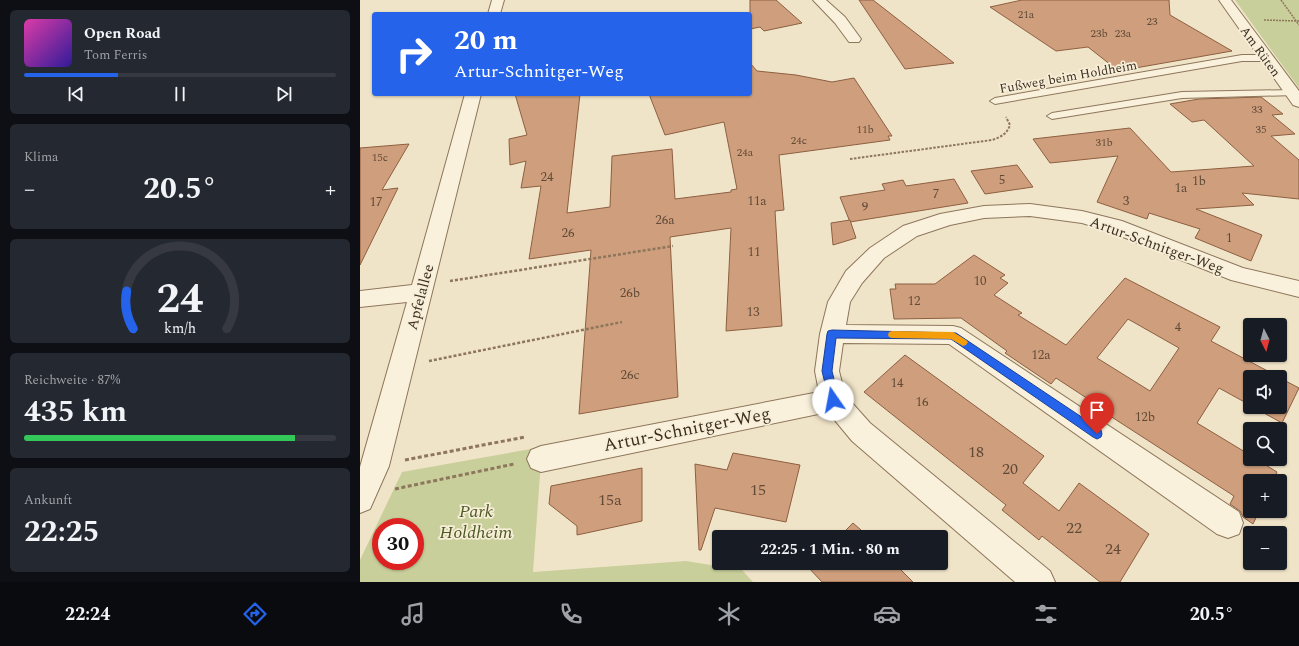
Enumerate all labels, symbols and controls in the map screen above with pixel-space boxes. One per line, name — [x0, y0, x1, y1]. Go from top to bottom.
house number: 21a — [1018, 6, 1035, 23]
house number: 23 — [1147, 13, 1158, 30]
text: 20 m — [454, 19, 518, 62]
text: Open Road — [84, 22, 161, 45]
street label: Am Rüten — [1235, 22, 1286, 81]
house number: 23b — [1090, 25, 1108, 42]
house number: 23a — [1115, 25, 1132, 42]
icon: right — [388, 28, 440, 80]
text: Tom Ferris — [84, 45, 147, 65]
street label: Fußweg beim Holdheim — [998, 55, 1139, 99]
text: Artur-Schnitger-Weg — [454, 58, 624, 85]
icon: previous — [65, 83, 87, 105]
icon: pause — [169, 83, 191, 105]
icon: next — [273, 83, 295, 105]
house number: 33 — [1252, 101, 1263, 118]
house number: 11b — [856, 121, 874, 138]
house number: 35 — [1256, 121, 1267, 138]
house number: 24c — [791, 132, 807, 149]
house number: 31b — [1095, 134, 1113, 151]
house number: 24a — [737, 144, 754, 161]
text: Klima — [24, 147, 58, 167]
house number: 15c — [372, 149, 388, 166]
text: 20.5° — [143, 166, 217, 212]
house number: 24 — [541, 167, 554, 187]
house number: 5 — [999, 170, 1005, 190]
house number: 1b — [1192, 171, 1206, 191]
text: − — [24, 173, 35, 206]
text: + — [325, 173, 336, 206]
house number: 1a — [1175, 178, 1188, 198]
house number: 7 — [933, 184, 939, 204]
house number: 11a — [747, 191, 767, 211]
house number: 3 — [1123, 191, 1130, 211]
house number: 17 — [370, 192, 383, 212]
house number: 9 — [862, 197, 869, 217]
house number: 26a — [655, 210, 675, 230]
street label: Artur-Schnitger-Weg — [1086, 210, 1227, 280]
house number: 26 — [562, 223, 575, 243]
house number: 1 — [1226, 228, 1232, 248]
house number: 11 — [748, 242, 761, 262]
street label: Apfelallee — [401, 262, 440, 333]
text: 24 — [157, 268, 203, 331]
house number: 10 — [974, 271, 987, 291]
house number: 26b — [620, 283, 640, 303]
house number: 12 — [908, 291, 921, 311]
house number: 13 — [747, 302, 760, 322]
house number: 4 — [1175, 317, 1182, 337]
text: km/h — [164, 318, 196, 340]
north arrow — [1243, 318, 1287, 362]
map controls — [1243, 318, 1287, 570]
house number: 12a — [1031, 345, 1051, 365]
house number: 26c — [620, 365, 640, 385]
text: Reichweite · 87% — [24, 370, 120, 390]
button: sound — [1243, 370, 1287, 414]
house number: 14 — [891, 373, 904, 393]
position arrow — [812, 379, 854, 421]
text: 435 km — [24, 389, 127, 435]
house number: 16 — [916, 392, 929, 412]
pin — [1080, 393, 1114, 434]
icon: arrive — [1086, 399, 1108, 421]
street label: Artur-Schnitger-Weg — [601, 400, 773, 459]
house number: 12b — [1135, 407, 1155, 427]
button: search — [1243, 422, 1287, 466]
house number: 18 — [968, 440, 984, 464]
house number: 20 — [1002, 457, 1018, 481]
button: + — [1243, 474, 1287, 518]
house number: 15 — [750, 478, 766, 502]
house number: 15a — [598, 488, 622, 512]
text: Ankunft — [24, 490, 72, 510]
park label: Park Holdheim — [440, 498, 513, 546]
text: 22:25 — [24, 509, 99, 555]
house number: 22 — [1066, 516, 1082, 540]
speed limit sign: 30 — [372, 518, 424, 570]
button: − — [1243, 526, 1287, 570]
house number: 24 — [1105, 537, 1121, 561]
text: 22:25 · 1 Min. · 80 m — [760, 538, 900, 561]
icon: directions — [241, 600, 269, 628]
icon: music — [399, 600, 427, 628]
icon: phone — [557, 600, 585, 628]
icon: climate — [715, 600, 743, 628]
icon: car — [873, 600, 901, 628]
icon: filters — [1032, 600, 1060, 628]
text: 22:24 — [65, 601, 110, 628]
text: 20.5° — [1190, 601, 1234, 628]

